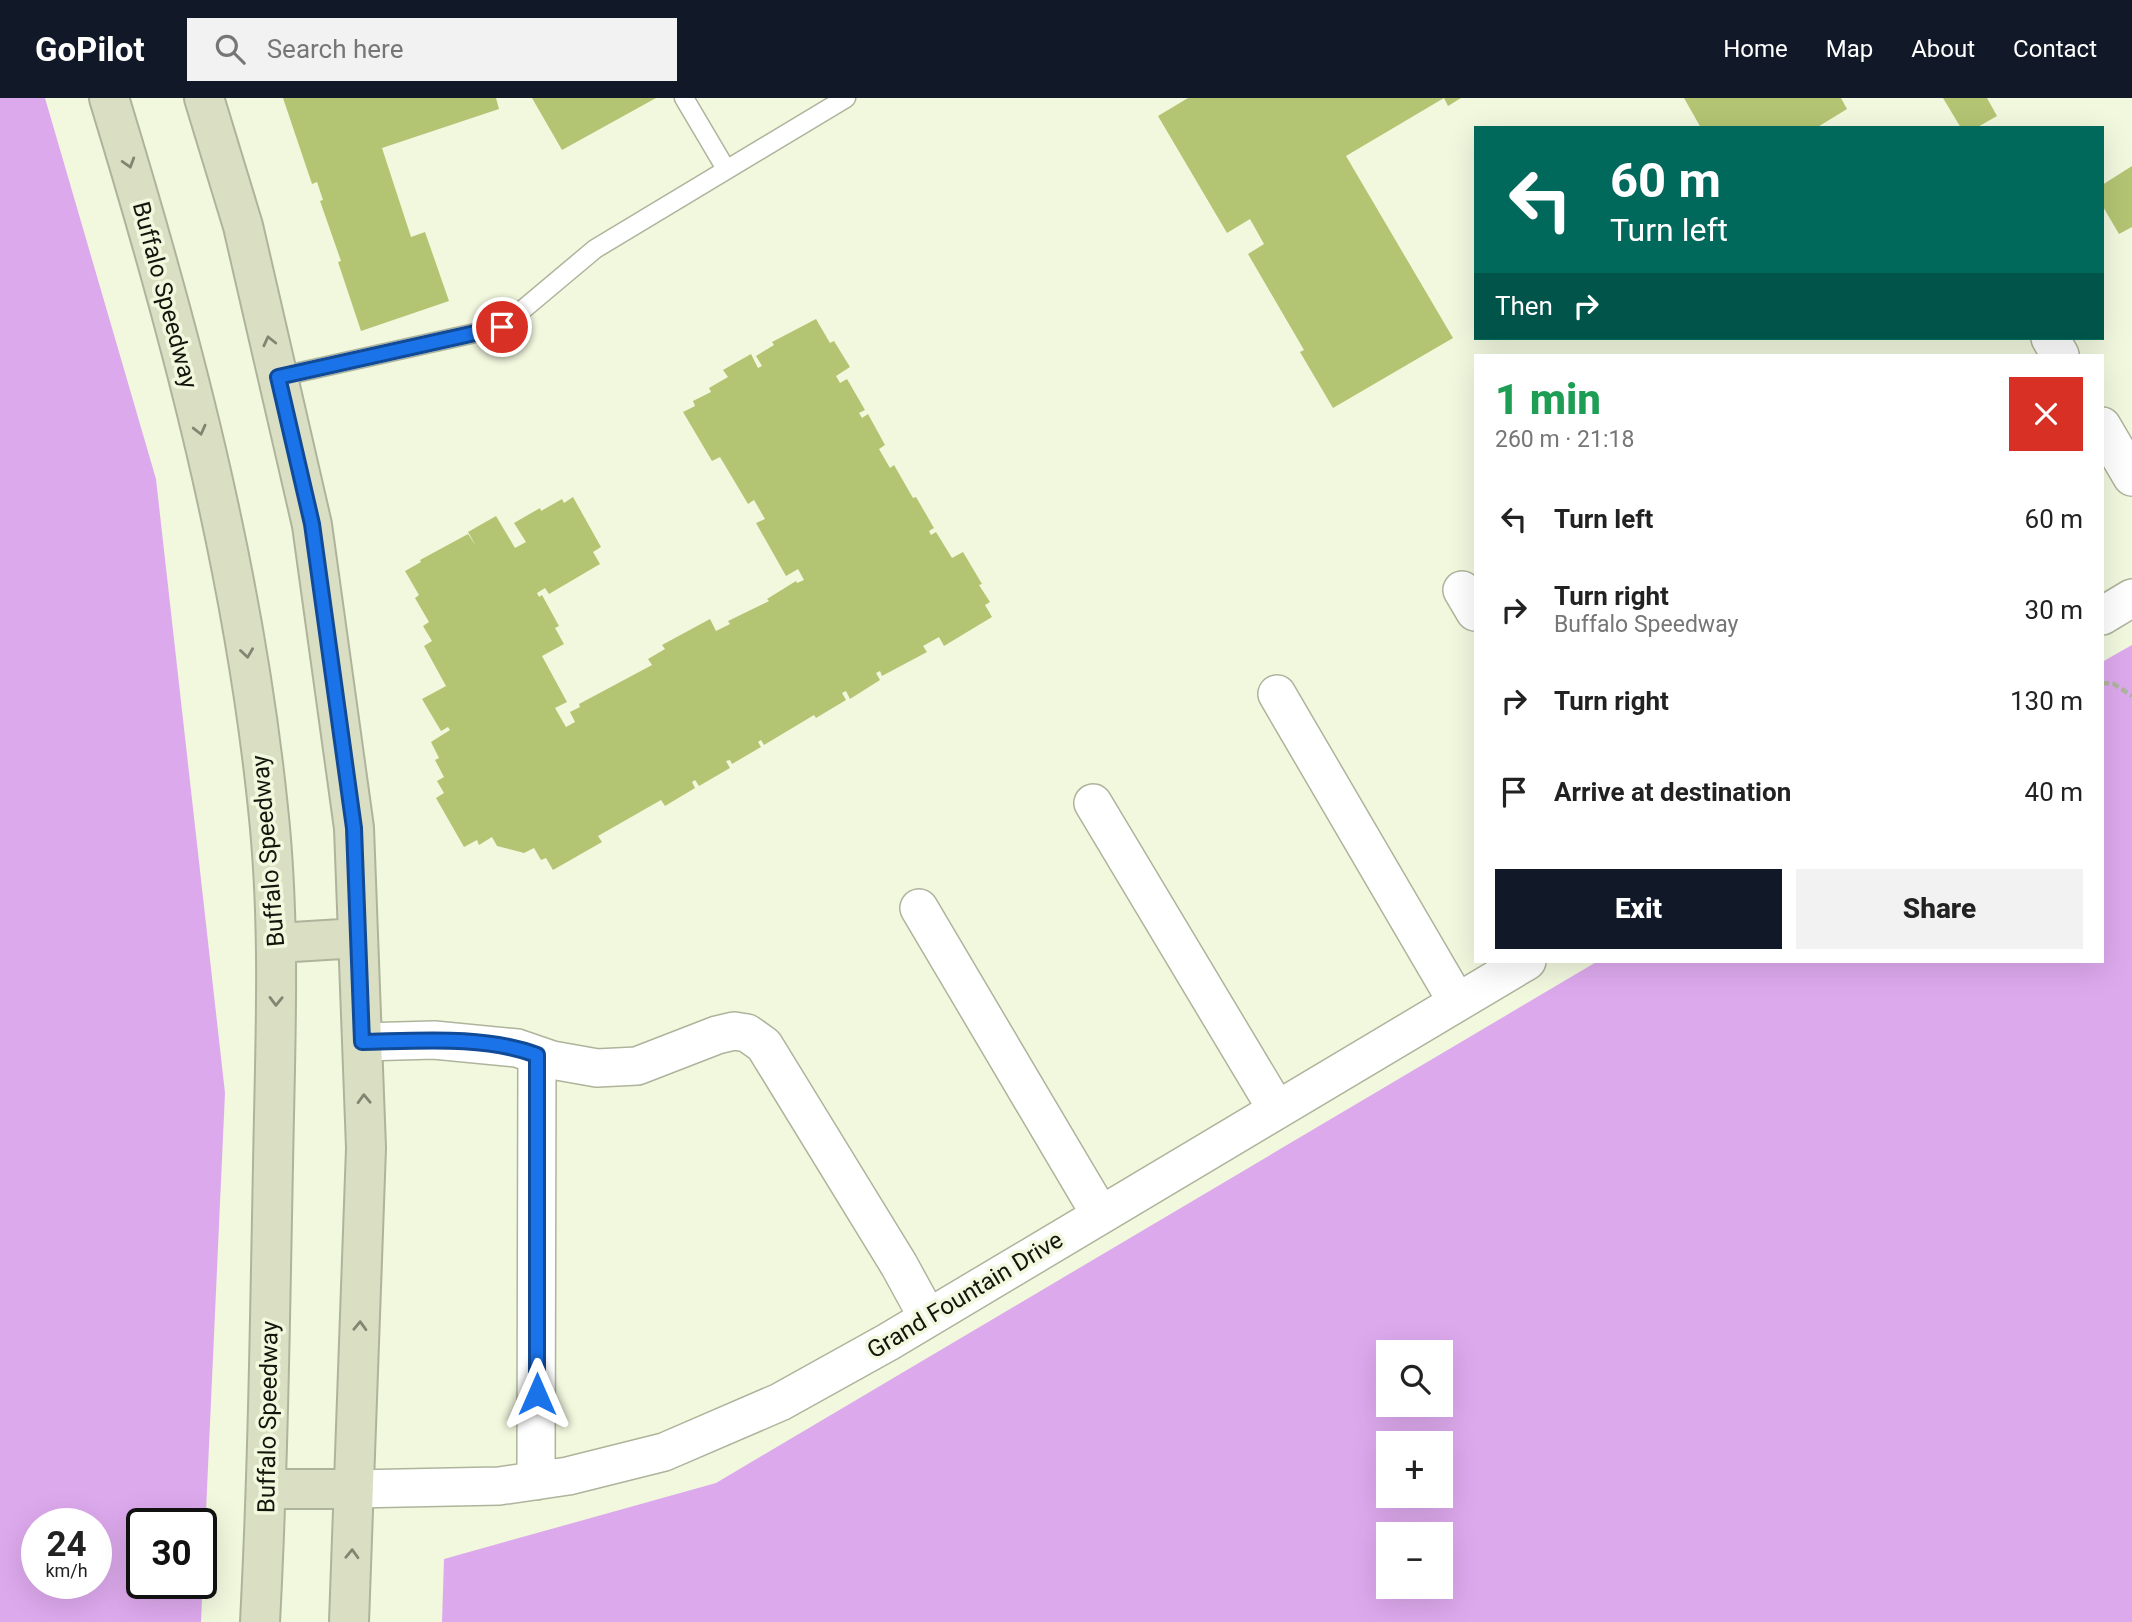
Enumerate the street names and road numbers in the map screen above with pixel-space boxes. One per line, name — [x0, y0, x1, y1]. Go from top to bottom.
street label: Buffalo Speedway — [127, 198, 204, 392]
street label: Buffalo Speedway — [246, 753, 290, 948]
street label: Grand Fountain Drive — [862, 1226, 1068, 1364]
street label: Buffalo Speedway — [252, 1320, 284, 1513]

